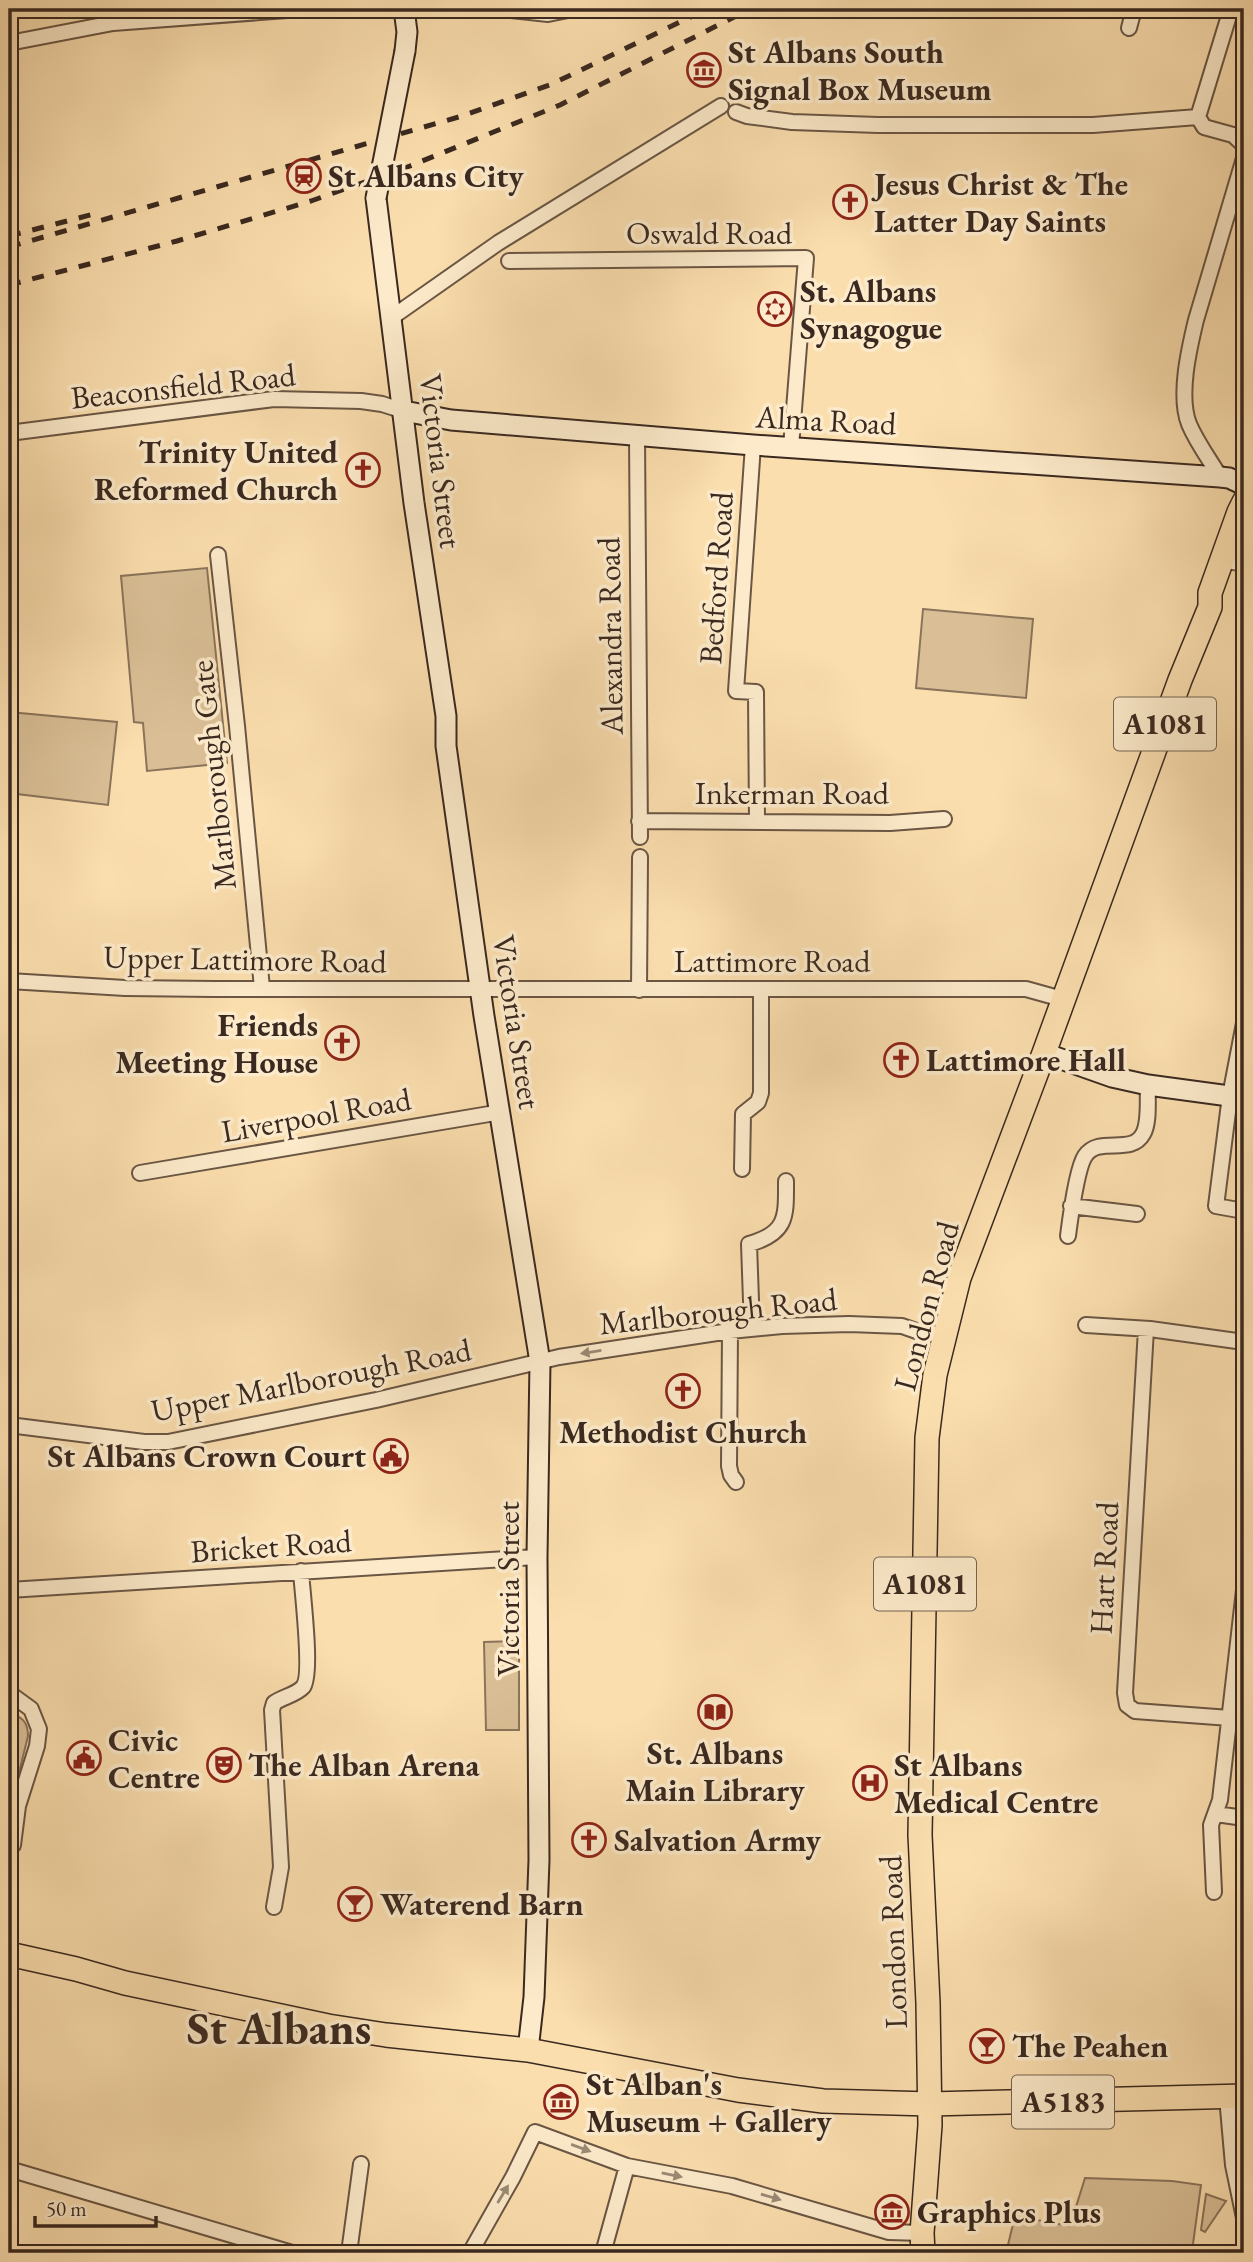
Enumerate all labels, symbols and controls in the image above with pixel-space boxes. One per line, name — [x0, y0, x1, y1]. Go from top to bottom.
place label: St Albans South Signal Box Museum — [728, 31, 992, 110]
museum icon: St Albans South Signal Box Museum — [685, 51, 723, 89]
place label: St Albans City — [328, 155, 524, 197]
station icon: St Albans City — [285, 157, 323, 195]
place label: Jesus Christ & The Latter Day Saints — [871, 163, 1128, 242]
church icon: Jesus Christ & The Latter Day Saints — [831, 183, 869, 221]
street label: Oswald Road — [626, 212, 793, 254]
place label: St. Albans Synagogue — [800, 270, 942, 349]
synagogue icon: St. Albans Synagogue — [756, 290, 794, 328]
street label: Beaconsfield Road — [69, 353, 298, 419]
street label: Victoria Street — [409, 371, 473, 551]
street label: Alma Road — [754, 395, 898, 445]
place label: Trinity United Reformed Church — [94, 431, 338, 510]
church icon: Trinity United Reformed Church — [344, 451, 382, 489]
street label: Bedford Road — [689, 490, 743, 666]
street label: Alexandra Road — [587, 536, 633, 736]
street label: Marlborough Gate — [180, 658, 246, 892]
road number: A1081 — [1114, 698, 1216, 750]
street label: Inkerman Road — [695, 772, 890, 814]
street label: Victoria Street — [483, 932, 551, 1112]
street label: Upper Lattimore Road — [103, 936, 388, 982]
street label: Lattimore Road — [674, 940, 871, 982]
place label: Friends Meeting House — [115, 1004, 318, 1083]
church icon: Friends Meeting House — [323, 1024, 361, 1062]
place label: Lattimore Hall — [926, 1039, 1126, 1081]
church icon: Lattimore Hall — [882, 1041, 920, 1079]
street label: Liverpool Road — [218, 1078, 415, 1152]
street label: London Road — [883, 1216, 969, 1395]
street label: Marlborough Road — [597, 1278, 840, 1344]
street label: Upper Marlborough Road — [147, 1328, 475, 1432]
one-way arrow — [580, 1347, 602, 1358]
church icon: Methodist Church — [664, 1372, 702, 1410]
place label: Methodist Church — [559, 1411, 807, 1453]
place label: St Albans Crown Court — [47, 1435, 366, 1477]
public building icon: St Albans Crown Court — [372, 1437, 410, 1475]
street label: Hart Road — [1080, 1500, 1128, 1635]
street label: Victoria Street — [487, 1501, 529, 1677]
street label: Bricket Road — [189, 1519, 354, 1573]
road number: A1081 — [874, 1558, 976, 1610]
library icon: St. Albans Main Library — [696, 1693, 734, 1731]
place label: Civic Centre — [108, 1719, 200, 1798]
place label: St. Albans Main Library — [625, 1732, 805, 1811]
public building icon: Civic Centre — [65, 1739, 103, 1777]
place label: The Alban Arena — [248, 1744, 481, 1786]
place label: St Albans Medical Centre — [894, 1744, 1098, 1823]
theatre icon: The Alban Arena — [205, 1746, 243, 1784]
hospital icon: St Albans Medical Centre — [851, 1764, 889, 1802]
place label: Salvation Army — [614, 1819, 822, 1861]
church icon: Salvation Army — [570, 1821, 608, 1859]
street label: London Road — [869, 1854, 917, 2030]
place label: Waterend Barn — [380, 1883, 584, 1925]
bar icon: Waterend Barn — [336, 1885, 374, 1923]
district label: St Albans — [187, 1998, 371, 2058]
place label: The Peahen — [1012, 2025, 1168, 2067]
bar icon: The Peahen — [968, 2027, 1006, 2065]
place label: St Alban's Museum + Gallery — [586, 2063, 832, 2142]
road number: A5183 — [1012, 2076, 1114, 2128]
museum icon: St Alban's Museum + Gallery — [542, 2083, 580, 2121]
one-way arrow — [570, 2143, 591, 2154]
one-way arrow — [661, 2170, 683, 2181]
one-way arrow — [497, 2184, 510, 2203]
scale bar — [35, 2185, 156, 2229]
place label: Graphics Plus — [917, 2191, 1101, 2233]
one-way arrow — [761, 2192, 782, 2202]
museum icon: Graphics Plus — [873, 2193, 911, 2231]
text: 50 m — [46, 2195, 87, 2222]

